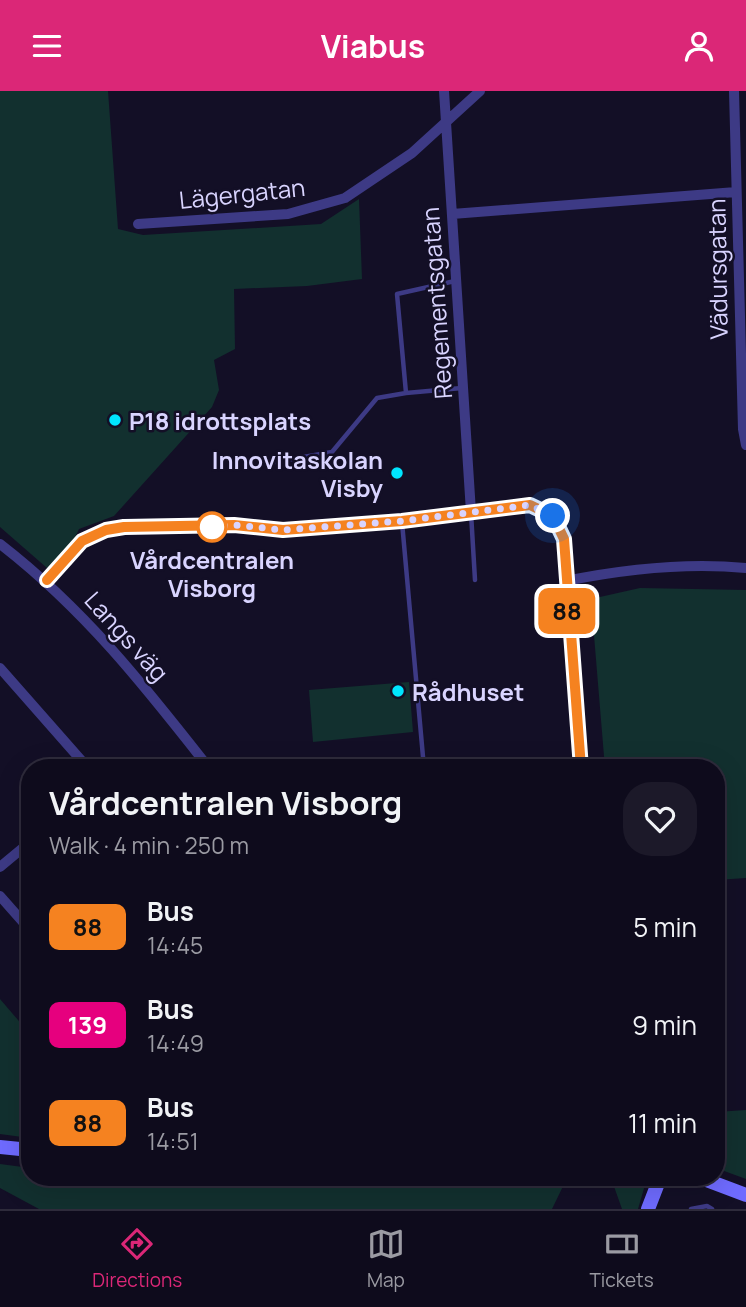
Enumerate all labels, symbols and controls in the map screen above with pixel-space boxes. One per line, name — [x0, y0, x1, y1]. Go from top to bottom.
text: Viabus — [321, 24, 425, 68]
icon: menu — [28, 27, 66, 65]
icon: person — [680, 27, 718, 65]
street label: Lägergatan — [177, 170, 307, 216]
street label: Vädursgatan — [699, 198, 735, 340]
street label: Regementsgatan — [413, 206, 459, 400]
place label: P18 idrottsplats — [129, 404, 311, 437]
marker: P18 idrottsplats — [107, 412, 123, 428]
place label: Innovitaskolan Visby — [212, 443, 384, 504]
marker: Innovitaskolan Visby — [389, 465, 405, 481]
your location — [535, 498, 570, 533]
marker: Vårdcentralen Visborg — [197, 512, 227, 542]
place label: Vårdcentralen Visborg — [130, 543, 294, 604]
street label: Langs väg — [78, 584, 176, 688]
line badge: 88 — [536, 588, 598, 634]
text: 88 — [552, 594, 582, 627]
place label: Rådhuset — [412, 675, 524, 708]
marker: Rådhuset — [390, 683, 406, 699]
text: Vårdcentralen Visborg — [49, 780, 402, 825]
button: heart — [623, 782, 697, 856]
text: Walk · 4 min · 250 m — [49, 829, 249, 861]
text: Bus — [147, 893, 194, 929]
text: 5 min — [633, 909, 697, 945]
text: 88 — [73, 910, 102, 943]
text: 14:45 — [147, 929, 203, 961]
text: Bus — [147, 991, 194, 1027]
text: 9 min — [632, 1007, 697, 1043]
text: 139 — [68, 1008, 107, 1041]
text: 14:49 — [147, 1027, 204, 1059]
text: Bus — [147, 1089, 194, 1125]
text: 11 min — [628, 1105, 697, 1141]
text: 88 — [73, 1106, 102, 1139]
text: 14:51 — [147, 1125, 199, 1157]
tab: Directions — [92, 1225, 182, 1293]
tab: Map — [367, 1225, 405, 1293]
tab: Tickets — [589, 1225, 654, 1293]

